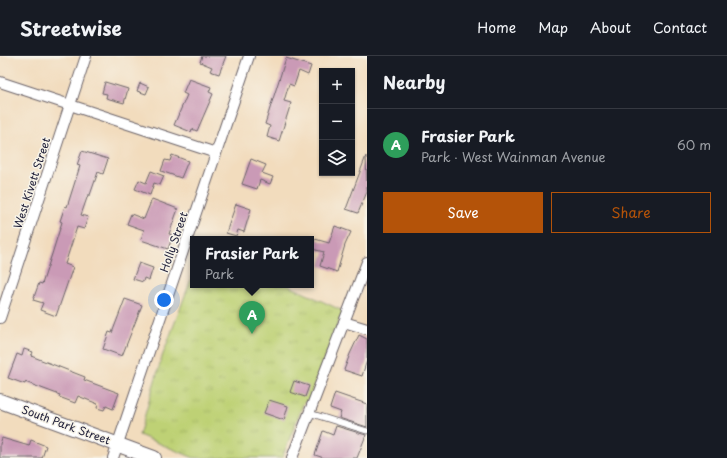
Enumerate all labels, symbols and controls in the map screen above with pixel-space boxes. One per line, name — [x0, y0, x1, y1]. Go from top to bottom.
text: Streetwise — [20, 14, 122, 42]
text: Home — [477, 17, 516, 38]
text: Map — [538, 17, 568, 38]
text: About — [590, 17, 631, 38]
text: Contact — [653, 17, 707, 38]
map controls — [319, 68, 355, 176]
button: + — [319, 68, 355, 104]
text: Nearby — [383, 69, 445, 95]
button: − — [319, 104, 355, 140]
text: Frasier Park — [421, 124, 515, 147]
street label: West Kivett Street — [9, 135, 54, 231]
text: A — [391, 135, 401, 154]
text: 60 m — [677, 135, 711, 154]
button: layers — [319, 140, 355, 176]
text: Park · West Wainman Avenue — [421, 147, 606, 166]
button: Save — [383, 192, 543, 233]
button: Share — [551, 192, 711, 233]
street label: Holly Street — [155, 209, 192, 274]
popup — [190, 236, 314, 288]
text: Frasier Park — [205, 241, 299, 264]
text: Park — [205, 264, 234, 283]
your location — [154, 290, 174, 310]
pin: A — [239, 301, 265, 334]
street label: South Park Street — [19, 401, 113, 449]

